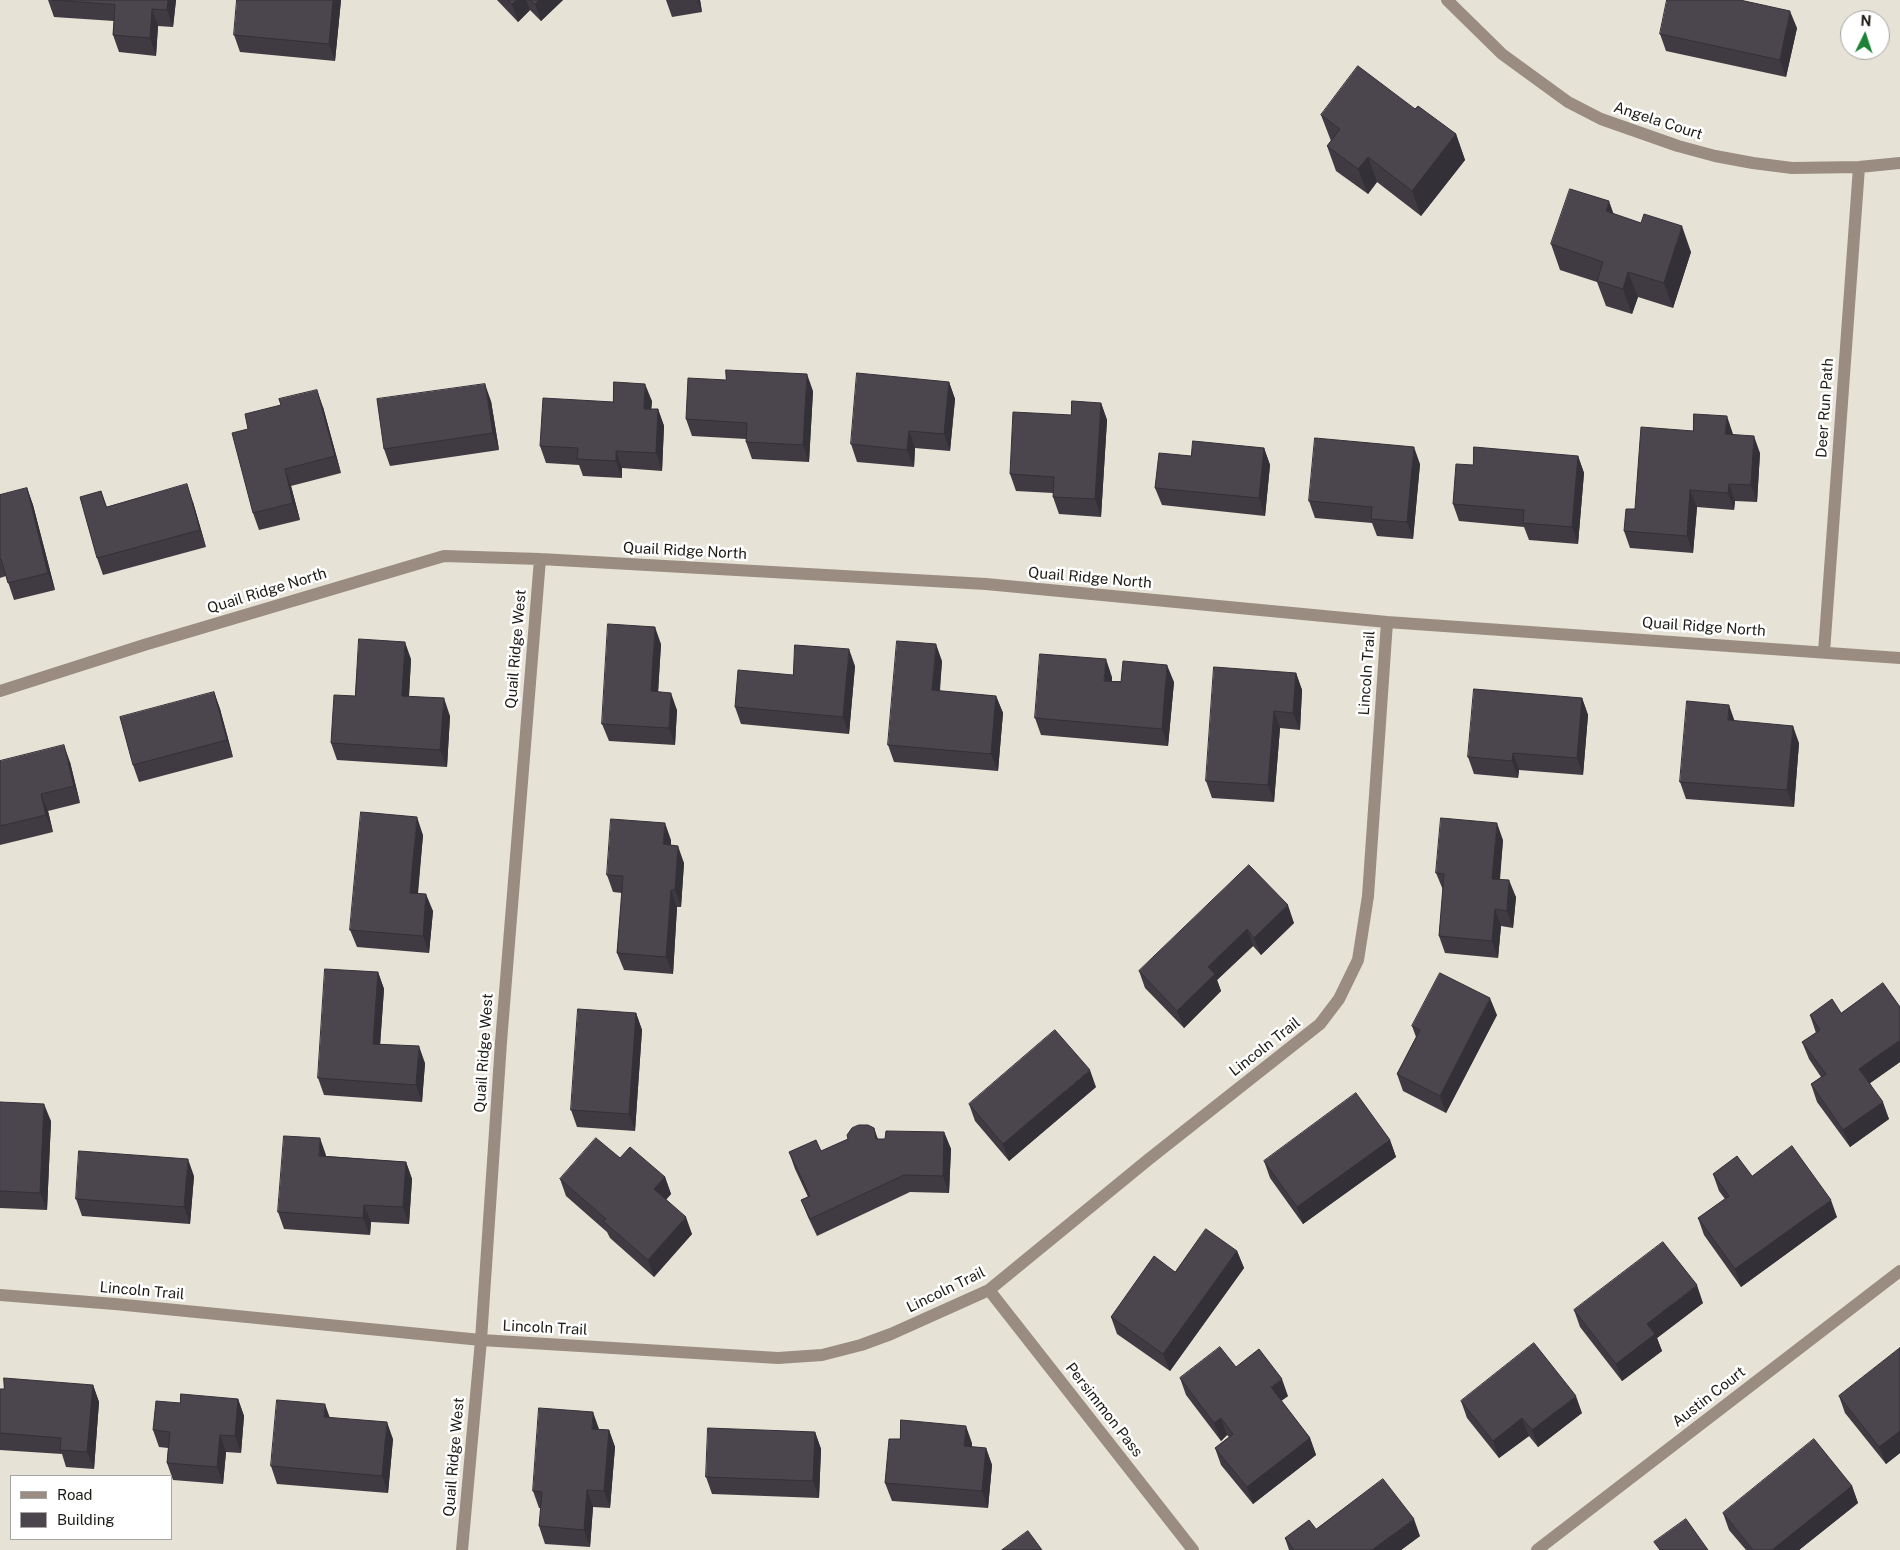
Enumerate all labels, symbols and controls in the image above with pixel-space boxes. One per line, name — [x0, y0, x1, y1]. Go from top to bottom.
north arrow — [1840, 10, 1890, 60]
text: N — [1860, 13, 1872, 29]
street label: Angela Court — [1611, 98, 1705, 144]
street label: Deer Run Path — [1813, 358, 1837, 458]
street label: Quail Ridge North — [623, 539, 747, 563]
street label: Quail Ridge North — [205, 564, 329, 618]
street label: Quail Ridge North — [1027, 564, 1153, 592]
street label: Quail Ridge West — [502, 589, 530, 709]
street label: Quail Ridge North — [1642, 614, 1766, 640]
street label: Lincoln Trail — [1355, 630, 1379, 716]
street label: Quail Ridge West — [471, 993, 497, 1113]
street label: Lincoln Trail — [1226, 1014, 1304, 1080]
street label: Lincoln Trail — [904, 1263, 988, 1317]
street label: Lincoln Trail — [99, 1278, 185, 1304]
street label: Lincoln Trail — [502, 1317, 588, 1339]
street label: Persimmon Pass — [1062, 1359, 1146, 1461]
street label: Austin Court — [1669, 1363, 1749, 1431]
street label: Quail Ridge West — [440, 1397, 468, 1517]
legend — [10, 1475, 172, 1540]
text: Road — [57, 1486, 93, 1503]
text: Building — [57, 1511, 115, 1528]

